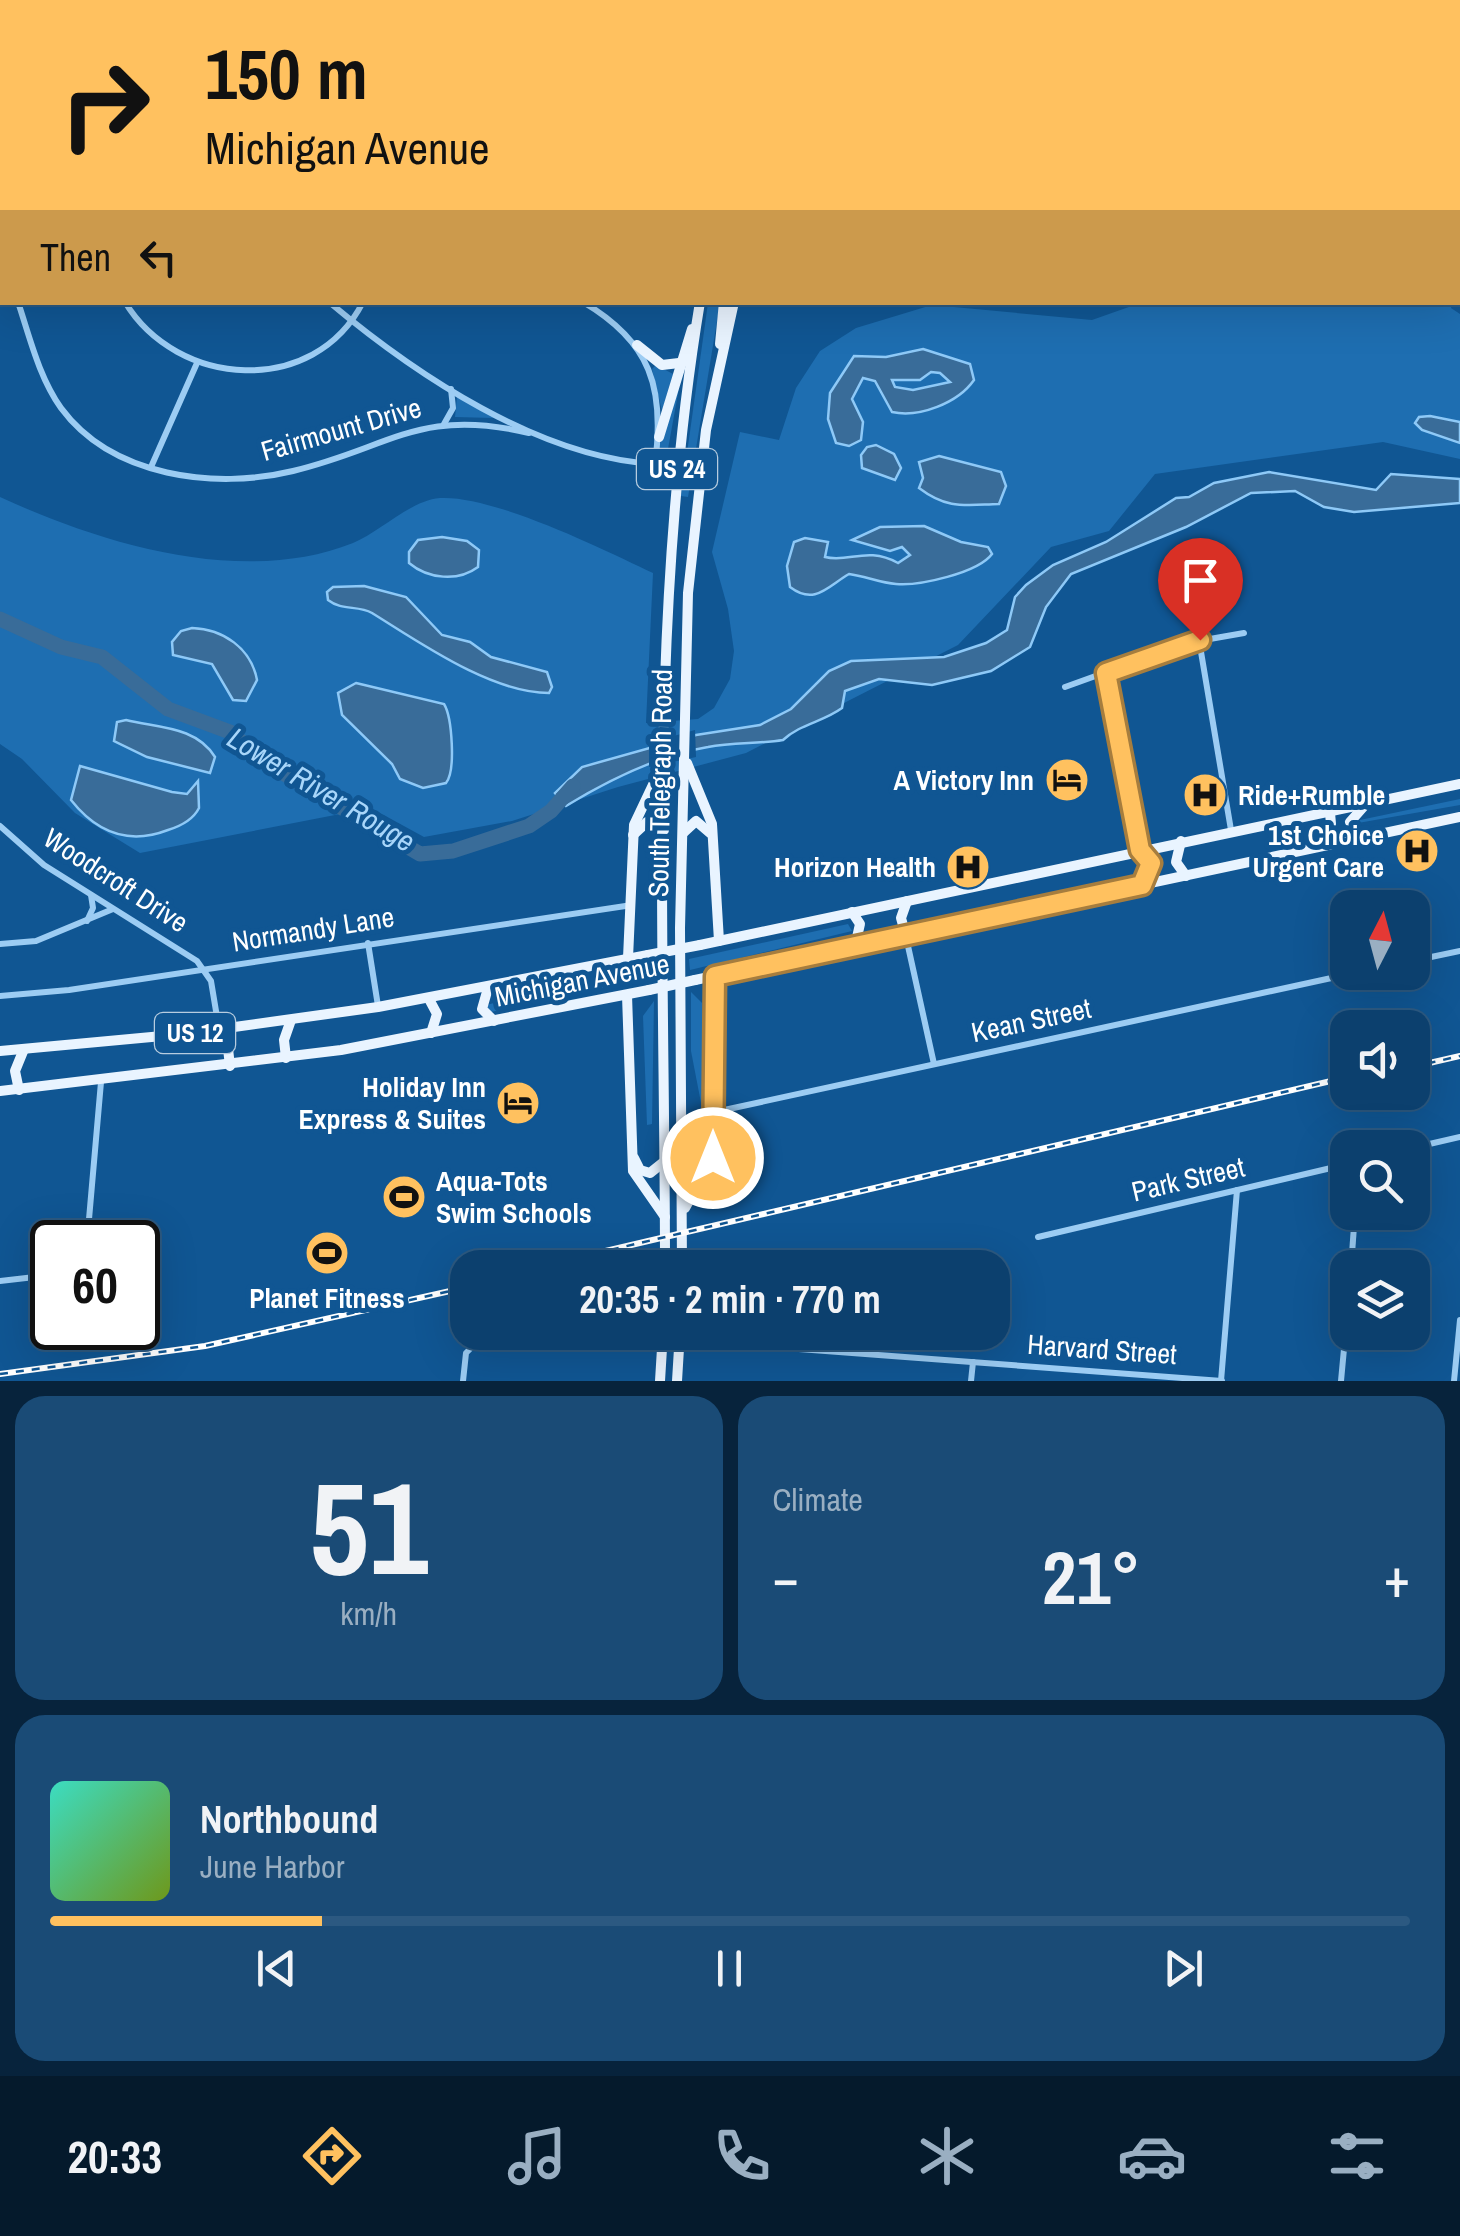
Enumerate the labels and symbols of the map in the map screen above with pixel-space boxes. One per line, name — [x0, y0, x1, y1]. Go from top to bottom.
street label: Fairmount Drive — [257, 388, 425, 470]
road number: US 24 — [637, 449, 717, 489]
pin — [1158, 538, 1243, 641]
street label: South Telegraph Road — [639, 669, 681, 897]
water label: Lower River Rouge — [220, 717, 423, 861]
hotel icon: A Victory Inn — [1044, 757, 1090, 803]
place label: A Victory Inn — [894, 761, 1034, 799]
hospital icon: Ride+Rumble — [1182, 772, 1228, 818]
place label: Ride+Rumble — [1238, 776, 1385, 814]
place label: 1st Choice Urgent Care — [1253, 816, 1384, 886]
street label: Woodcroft Drive — [36, 819, 196, 941]
hospital icon: 1st Choice Urgent Care — [1394, 828, 1440, 874]
hospital icon: Horizon Health — [945, 844, 991, 890]
place label: Horizon Health — [774, 848, 936, 886]
north arrow — [1330, 890, 1430, 990]
street label: Normandy Lane — [229, 897, 397, 961]
street label: Michigan Avenue — [491, 944, 673, 1016]
street label: Kean Street — [968, 989, 1094, 1051]
road number: US 12 — [155, 1013, 235, 1053]
place label: Holiday Inn Express & Suites — [298, 1068, 486, 1138]
hotel icon: Holiday Inn Express & Suites — [495, 1080, 541, 1126]
position arrow — [661, 1106, 765, 1210]
street label: Park Street — [1128, 1148, 1248, 1210]
place label: Aqua-Tots Swim Schools — [436, 1162, 592, 1232]
sports icon: Aqua-Tots Swim Schools — [381, 1174, 427, 1220]
speed limit sign: 60 — [30, 1220, 160, 1350]
sports icon: Planet Fitness — [304, 1230, 350, 1276]
place label: Planet Fitness — [249, 1279, 405, 1317]
street label: Harvard Street — [1026, 1325, 1178, 1373]

